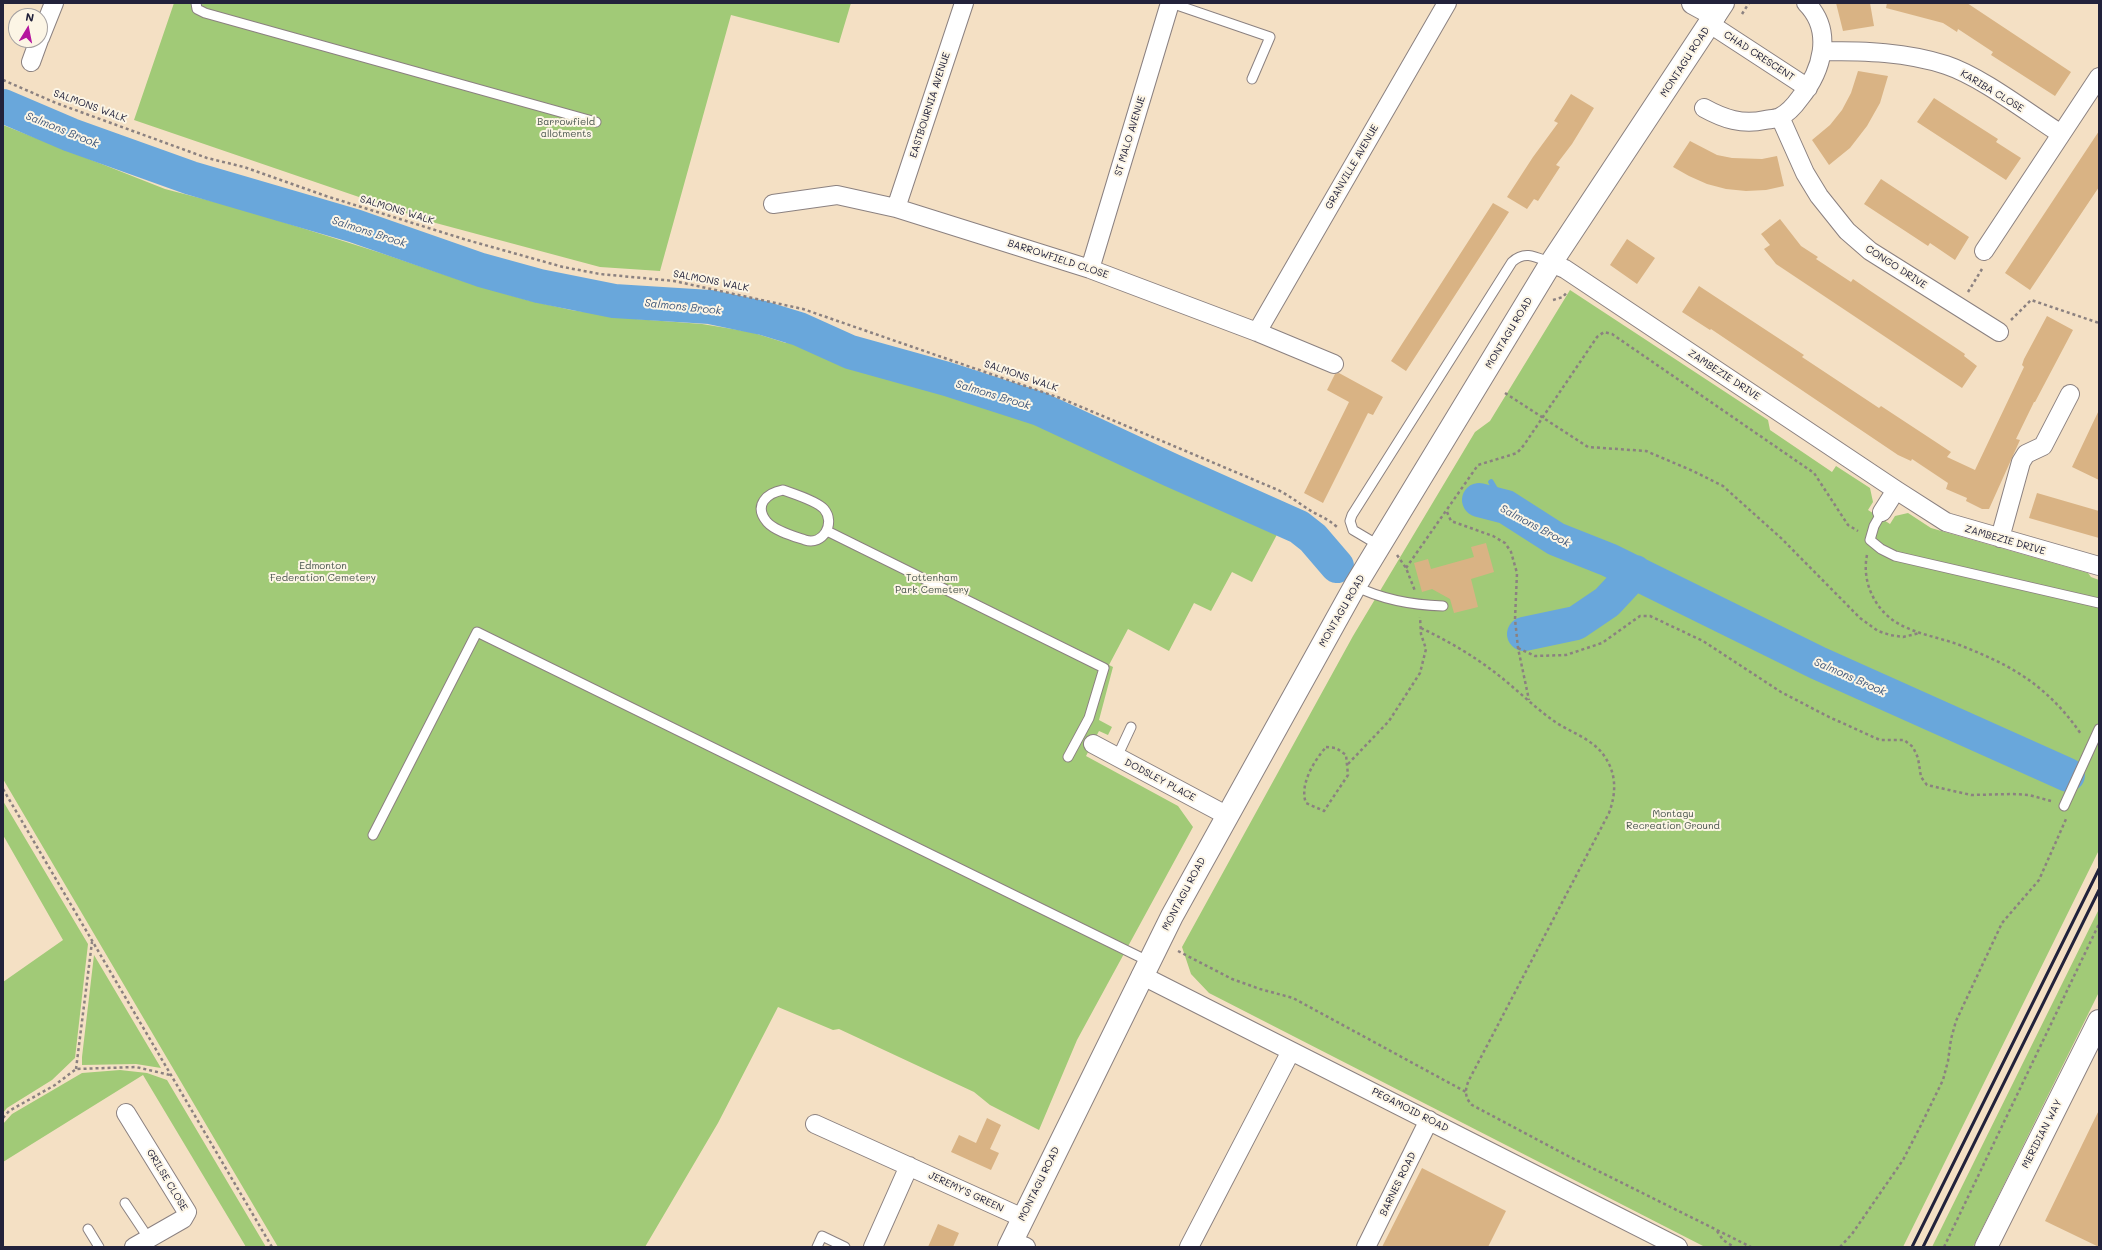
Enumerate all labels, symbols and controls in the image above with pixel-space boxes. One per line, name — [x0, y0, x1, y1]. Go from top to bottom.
north arrow — [8, 8, 48, 48]
text: N — [25, 9, 35, 25]
street label: MONTAGU ROAD — [1658, 25, 1712, 99]
street label: CHAD CRESCENT — [1721, 29, 1797, 83]
street label: EASTBOURNIA AVENUE — [907, 51, 953, 159]
street label: KARIBA CLOSE — [1958, 67, 2026, 115]
street label: SALMONS WALK — [52, 87, 128, 125]
street label: ST MALO AVENUE — [1112, 95, 1148, 177]
water label: Salmons Brook — [24, 109, 100, 151]
park label: Barrowfield allotments — [537, 116, 595, 140]
street label: GRANVILLE AVENUE — [1323, 123, 1381, 211]
street label: SALMONS WALK — [358, 193, 436, 227]
water label: Salmons Brook — [330, 214, 408, 250]
street label: BARROWFIELD CLOSE — [1006, 237, 1110, 281]
street label: CONGO DRIVE — [1863, 243, 1929, 291]
street label: SALMONS WALK — [672, 268, 750, 294]
street label: MONTAGU ROAD — [1483, 295, 1535, 371]
water label: Salmons Brook — [644, 296, 722, 318]
street label: ZAMBEZIE DRIVE — [1686, 347, 1762, 403]
street label: SALMONS WALK — [983, 358, 1059, 394]
water label: Salmons Brook — [954, 377, 1032, 413]
water label: Salmons Brook — [1498, 502, 1572, 550]
street label: ZAMBEZIE DRIVE — [1963, 523, 2047, 557]
park label: Edmonton Federation Cemetery — [270, 560, 376, 584]
park label: Tottenham Park Cemetery — [895, 572, 969, 596]
street label: MONTAGU ROAD — [1317, 573, 1367, 649]
water label: Salmons Brook — [1812, 655, 1888, 699]
street label: DODSLEY PLACE — [1122, 756, 1198, 804]
park label: Montagu Recreation Ground — [1626, 808, 1720, 832]
street label: MONTAGU ROAD — [1160, 855, 1208, 933]
street label: PEGAMOID ROAD — [1370, 1085, 1450, 1135]
street label: MERIDIAN WAY — [2020, 1098, 2064, 1170]
street label: MONTAGU ROAD — [1016, 1145, 1062, 1223]
street label: GRILSE CLOSE — [144, 1147, 190, 1213]
street label: BARNES ROAD — [1377, 1150, 1419, 1218]
street label: JEREMY'S GREEN — [926, 1169, 1006, 1215]

